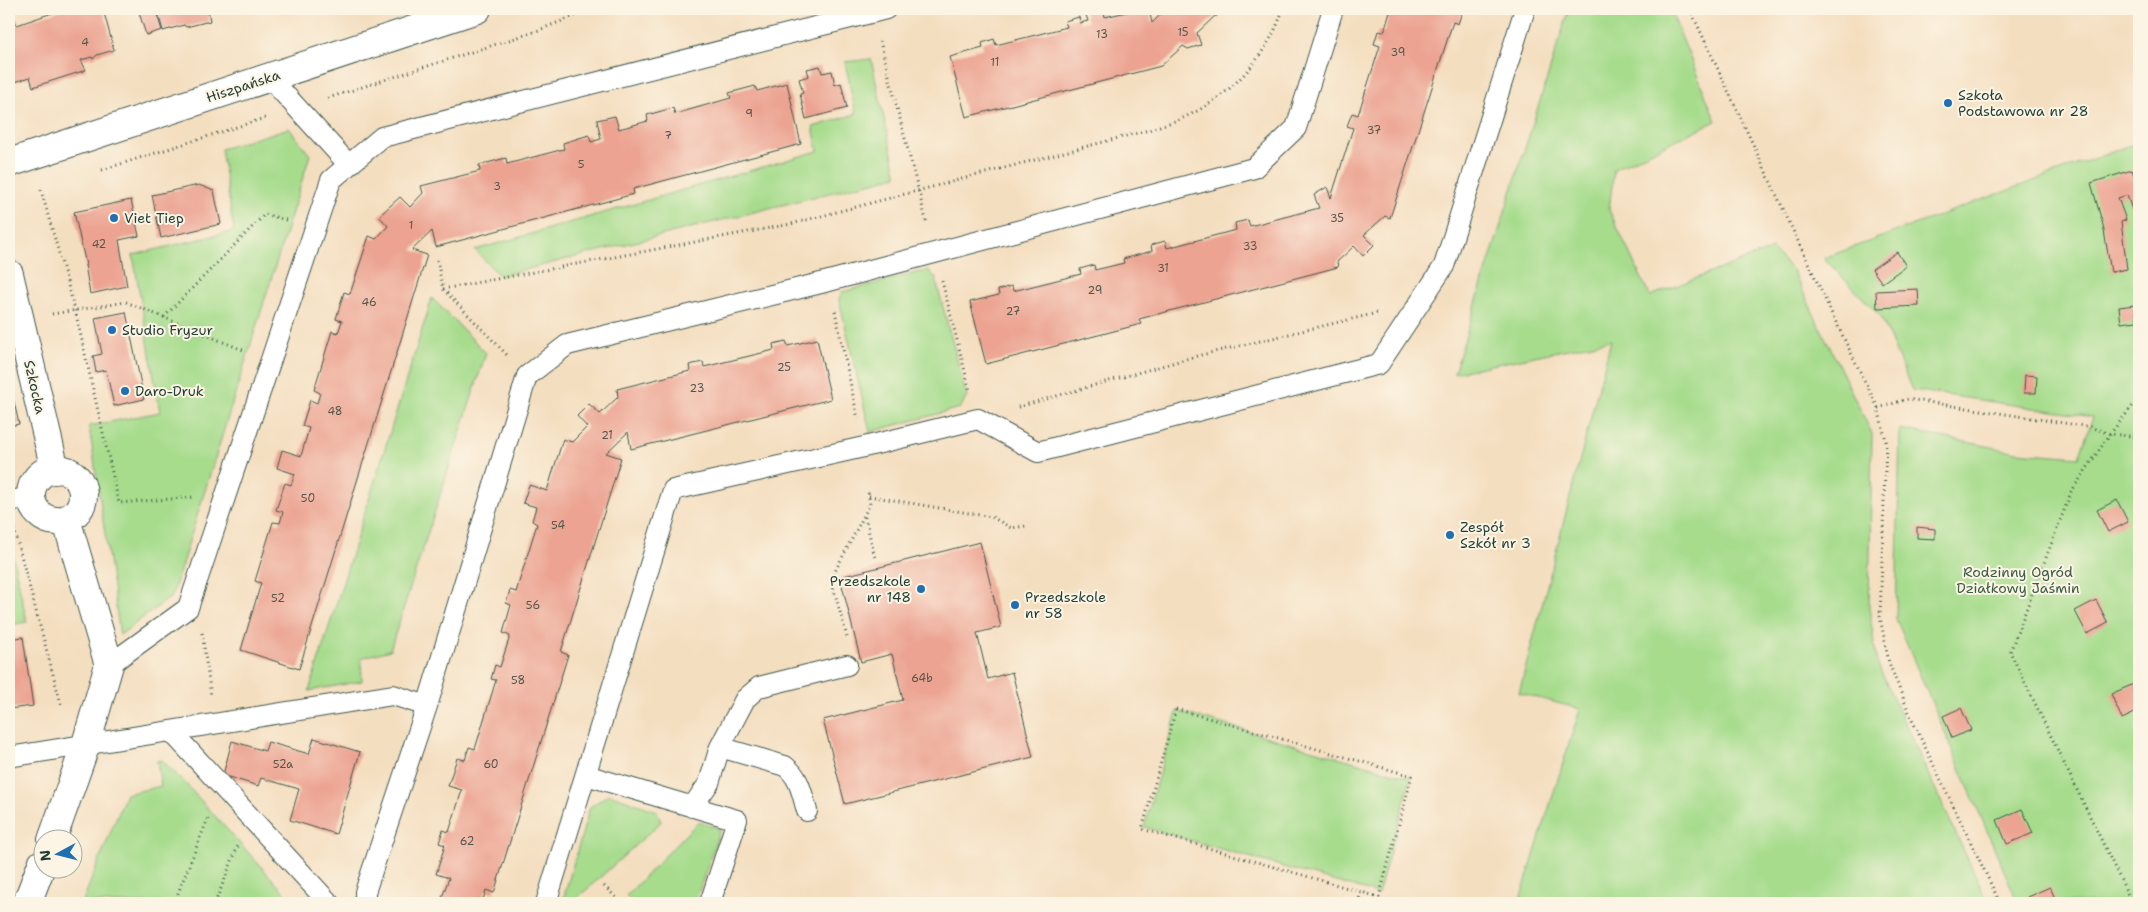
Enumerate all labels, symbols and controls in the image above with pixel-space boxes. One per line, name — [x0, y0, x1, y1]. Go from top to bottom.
house number: 15 — [1177, 25, 1189, 40]
house number: 13 — [1096, 27, 1108, 42]
house number: 4 — [81, 35, 89, 50]
house number: 39 — [1391, 45, 1405, 60]
house number: 11 — [991, 55, 999, 70]
street label: Hiszpańska — [204, 65, 283, 106]
place label: Szkoła Podstawowa nr 28 — [1958, 86, 2089, 120]
marker: Szkoła Podstawowa nr 28 — [1942, 97, 1954, 109]
house number: 9 — [745, 106, 753, 121]
house number: 37 — [1367, 123, 1382, 138]
house number: 7 — [664, 128, 672, 143]
house number: 5 — [578, 157, 585, 172]
house number: 3 — [493, 179, 501, 194]
place label: Viet Tiep — [124, 209, 184, 227]
house number: 35 — [1330, 211, 1344, 226]
marker: Viet Tiep — [108, 212, 120, 224]
house number: 1 — [409, 218, 413, 233]
house number: 42 — [92, 237, 106, 252]
house number: 33 — [1243, 239, 1257, 254]
house number: 31 — [1157, 261, 1169, 276]
house number: 29 — [1088, 283, 1102, 298]
house number: 46 — [361, 295, 377, 310]
house number: 27 — [1006, 304, 1021, 319]
place label: Studio Fryzur — [122, 321, 214, 339]
marker: Studio Fryzur — [106, 324, 118, 336]
street label: Szkocka — [20, 358, 50, 416]
house number: 25 — [777, 360, 791, 375]
house number: 23 — [690, 381, 704, 396]
place label: Daro-Druk — [135, 382, 204, 400]
marker: Daro-Druk — [119, 385, 131, 397]
house number: 48 — [327, 404, 343, 419]
house number: 21 — [601, 428, 613, 443]
house number: 50 — [301, 491, 315, 506]
house number: 54 — [551, 518, 565, 533]
place label: Zespół Szkół nr 3 — [1460, 518, 1531, 552]
marker: Zespół Szkół nr 3 — [1444, 529, 1456, 541]
park label: Rodzinny Ogród Działkowy Jaśmin — [1956, 563, 2080, 597]
place label: Przedszkole nr 148 — [830, 572, 911, 606]
marker: Przedszkole nr 148 — [915, 583, 927, 595]
place label: Przedszkole nr 58 — [1025, 588, 1106, 622]
house number: 52 — [271, 591, 285, 606]
house number: 56 — [526, 598, 540, 613]
marker: Przedszkole nr 58 — [1009, 599, 1021, 611]
house number: 64b — [911, 671, 933, 686]
house number: 58 — [511, 673, 525, 688]
house number: 52a — [273, 757, 293, 772]
house number: 60 — [483, 757, 499, 772]
north arrow — [32, 830, 82, 880]
house number: 62 — [460, 834, 474, 849]
text: N — [35, 849, 55, 862]

